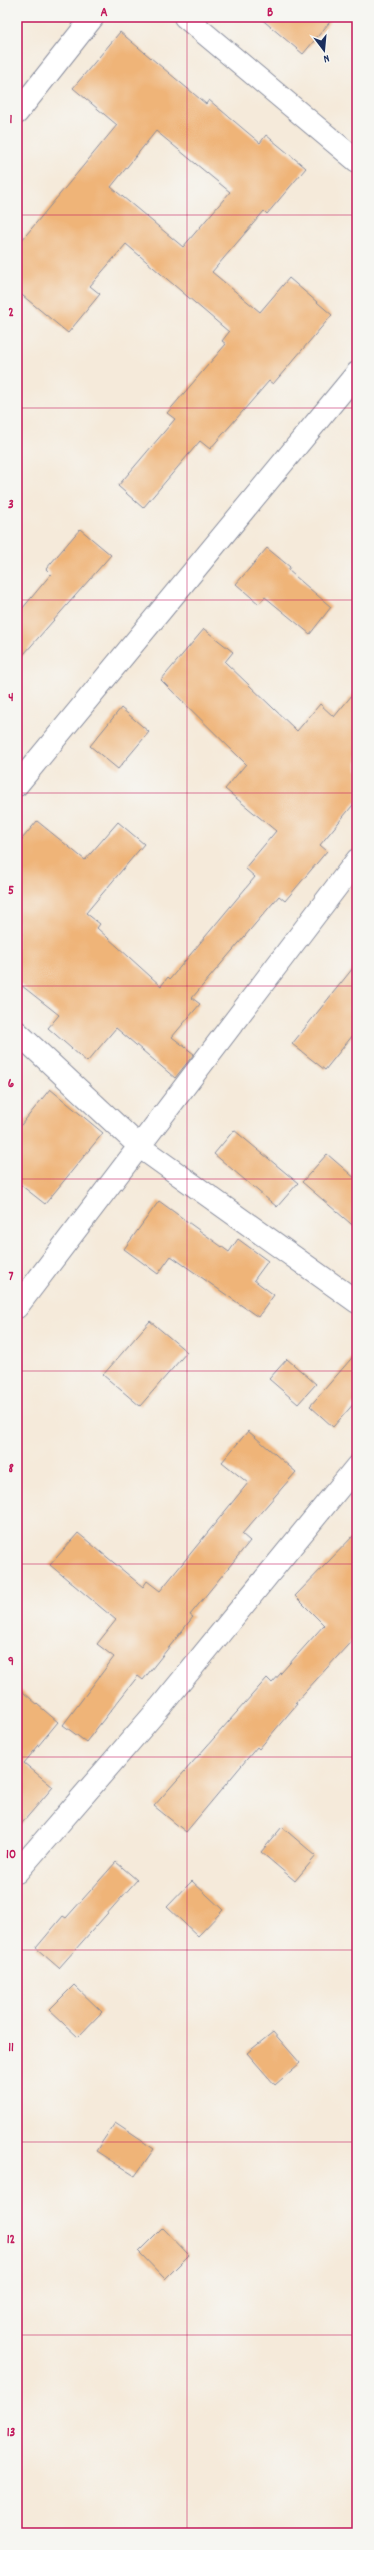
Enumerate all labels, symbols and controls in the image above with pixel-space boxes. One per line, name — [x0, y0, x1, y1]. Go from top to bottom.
text: A — [100, 4, 108, 23]
text: B — [267, 4, 273, 23]
north arrow — [304, 30, 344, 70]
text: N — [321, 49, 331, 66]
text: 1 — [10, 111, 13, 130]
text: 2 — [8, 304, 14, 323]
text: 3 — [8, 496, 14, 515]
text: 4 — [8, 689, 14, 708]
text: 5 — [8, 882, 14, 901]
text: 6 — [8, 1075, 15, 1094]
text: 7 — [9, 1268, 14, 1287]
text: 8 — [8, 1460, 14, 1479]
text: 9 — [8, 1653, 14, 1672]
text: 10 — [6, 1846, 16, 1865]
text: 11 — [8, 2039, 14, 2058]
text: 12 — [7, 2231, 16, 2250]
text: 13 — [7, 2424, 16, 2443]

